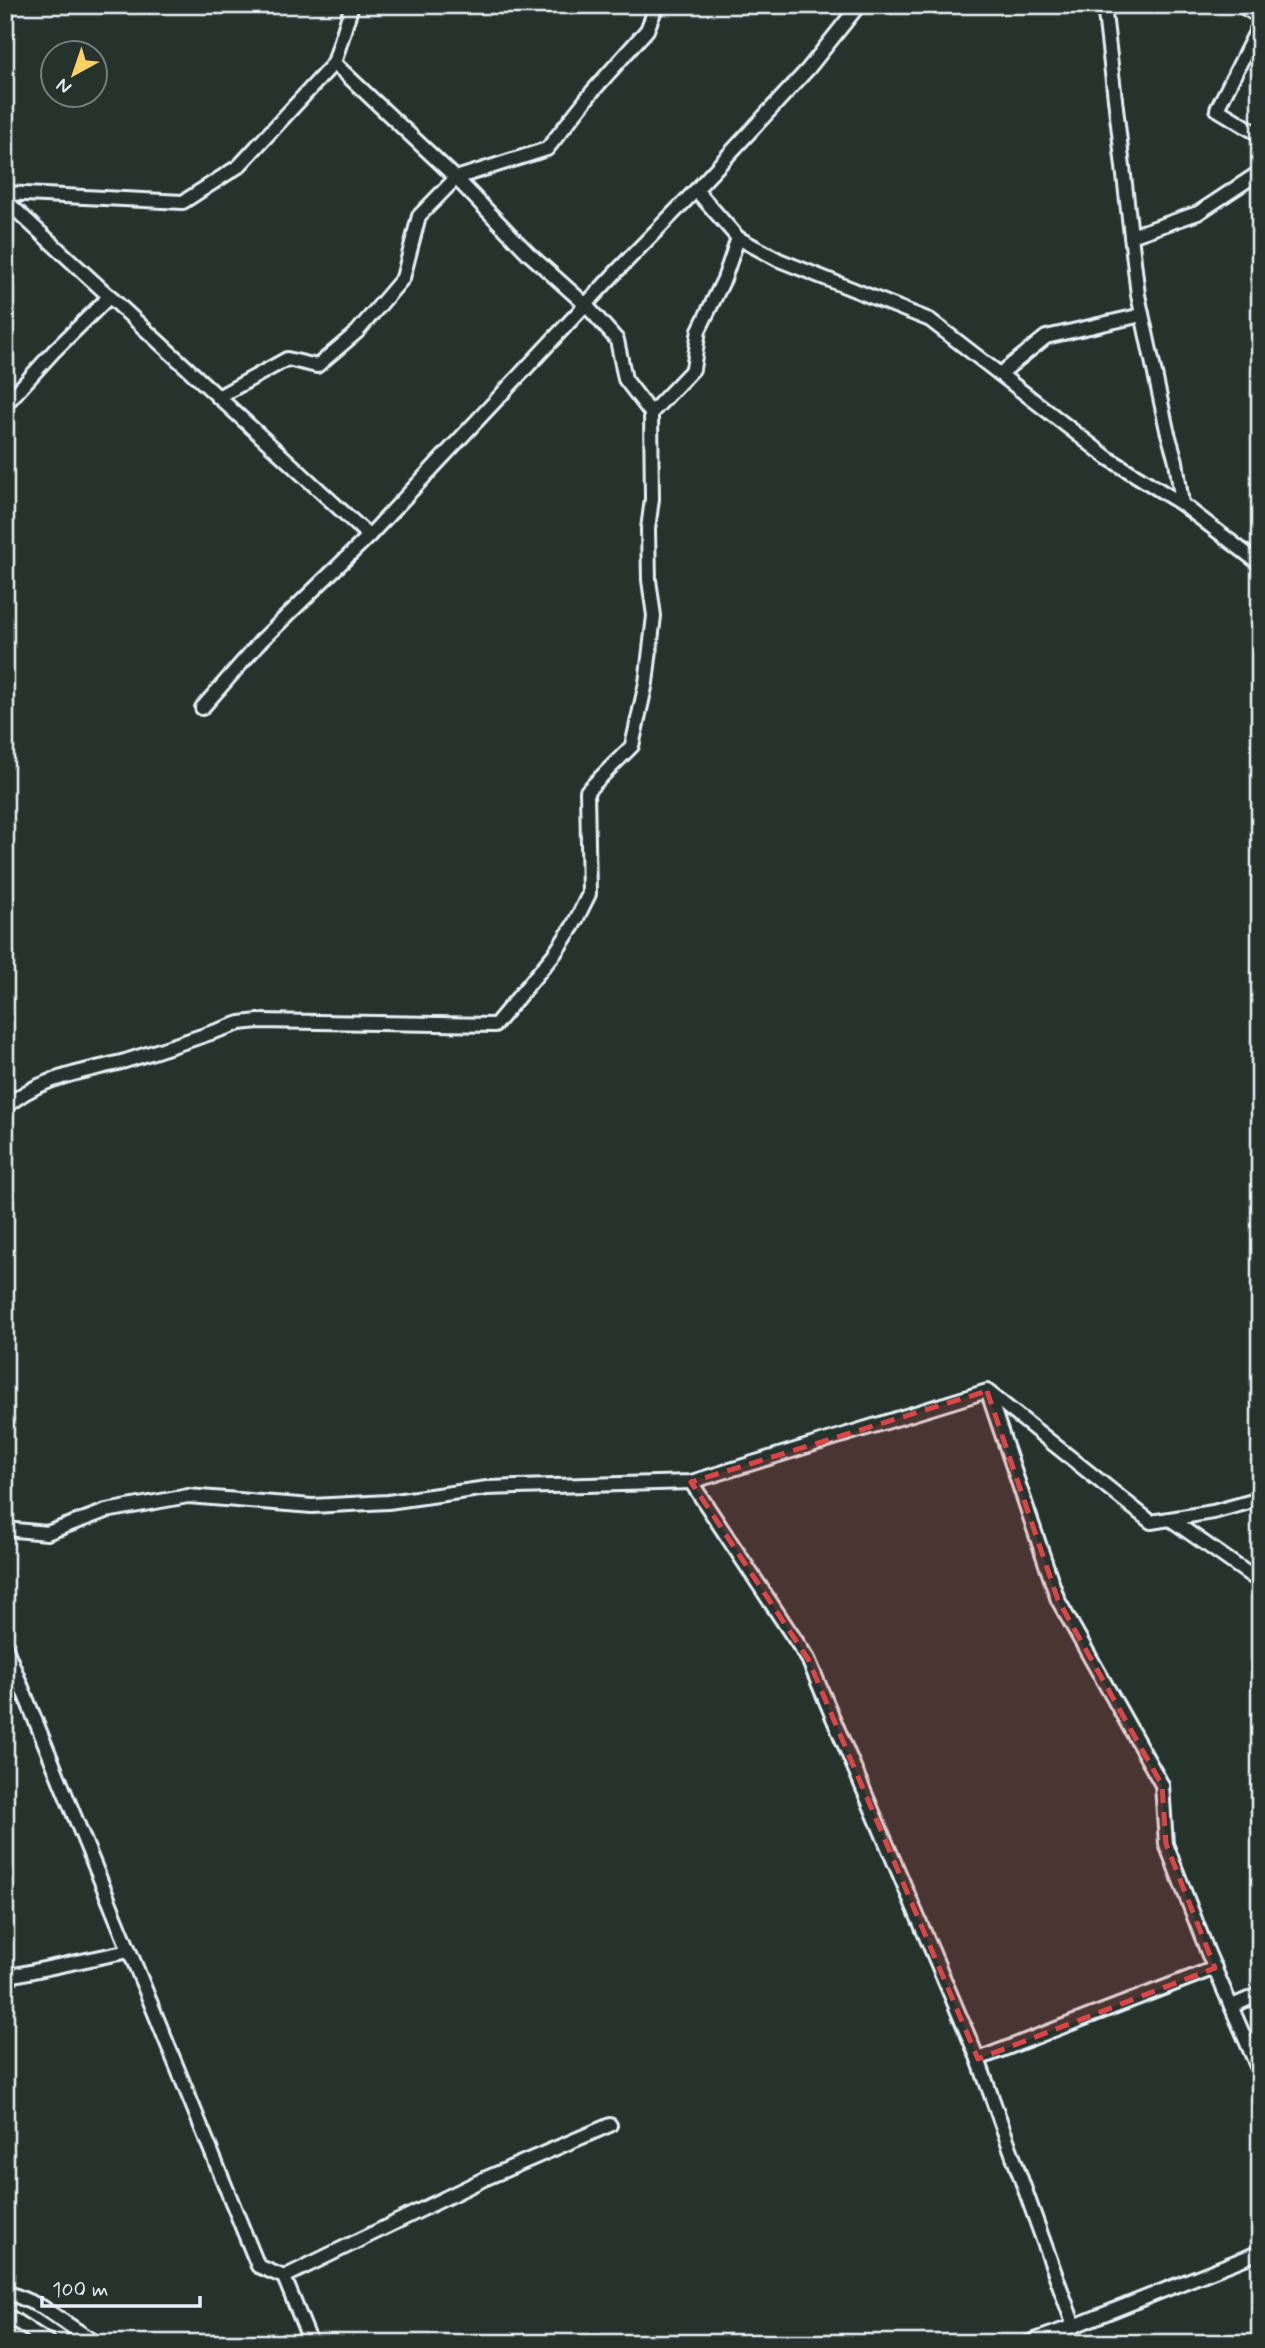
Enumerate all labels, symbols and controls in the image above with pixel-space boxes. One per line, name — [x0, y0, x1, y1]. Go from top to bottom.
north arrow — [38, 38, 108, 108]
text: N — [51, 72, 77, 100]
scale bar — [42, 2264, 200, 2308]
text: 100 m — [52, 2276, 108, 2304]

